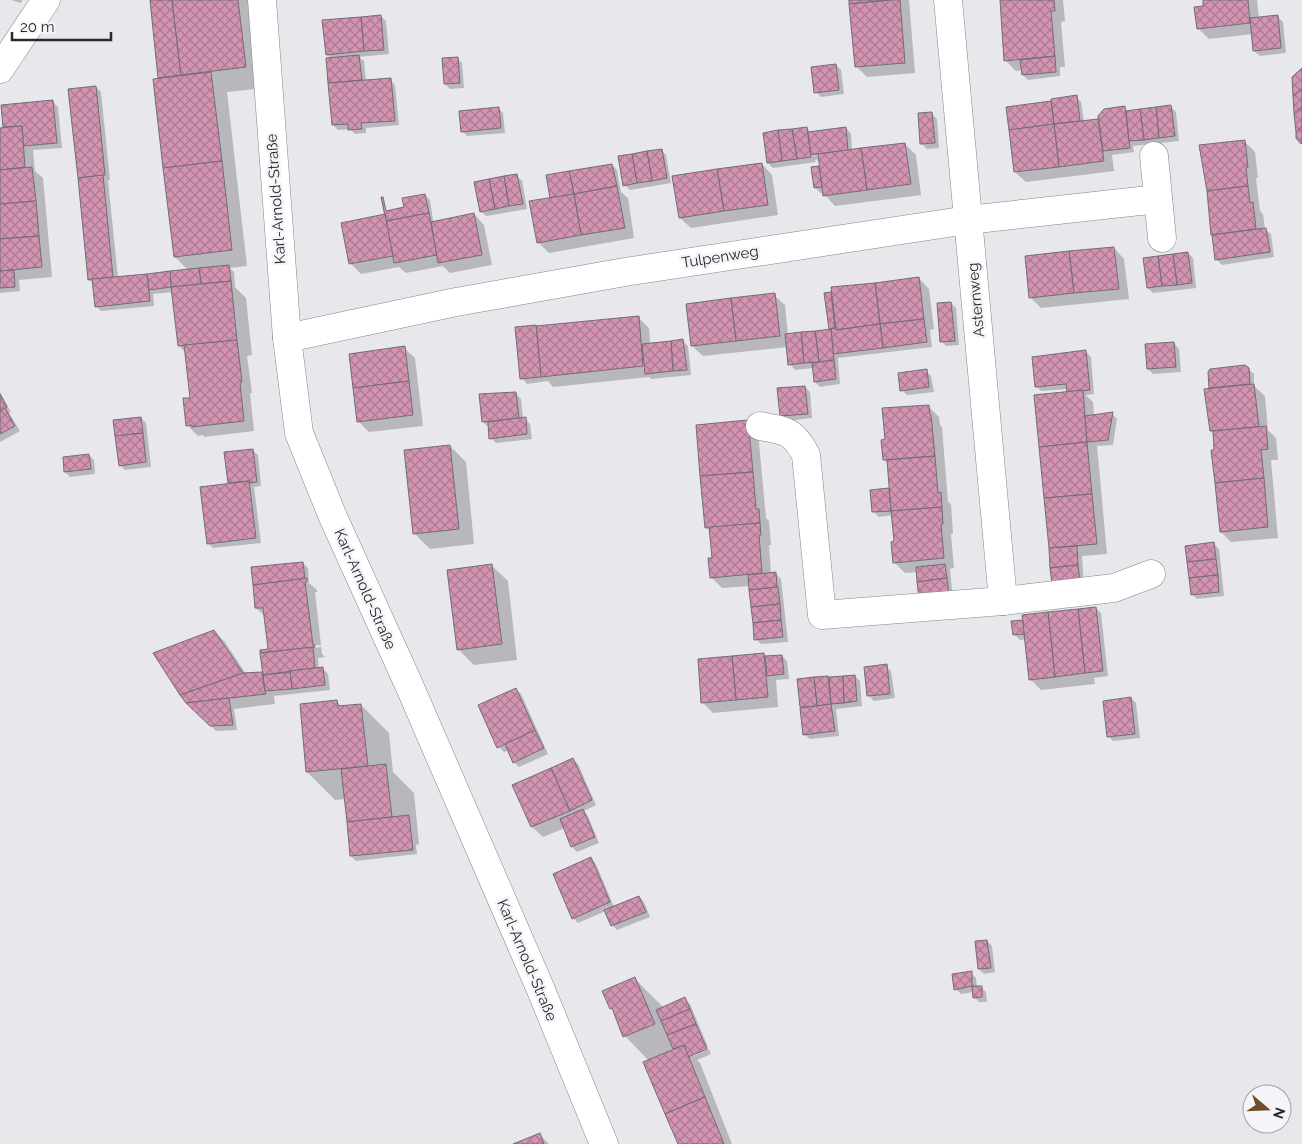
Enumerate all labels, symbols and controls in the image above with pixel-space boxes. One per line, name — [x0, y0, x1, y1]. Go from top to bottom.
scale bar — [12, 10, 111, 42]
text: 20 m — [20, 18, 55, 36]
street label: Karl-Arnold-Straße — [262, 133, 290, 265]
street label: Tulpenweg — [680, 242, 760, 272]
street label: Asternweg — [964, 262, 988, 338]
street label: Karl-Arnold-Straße — [330, 526, 400, 652]
street label: Karl-Arnold-Straße — [493, 896, 561, 1024]
north arrow — [1242, 1084, 1292, 1134]
text: N — [1270, 1106, 1289, 1121]

